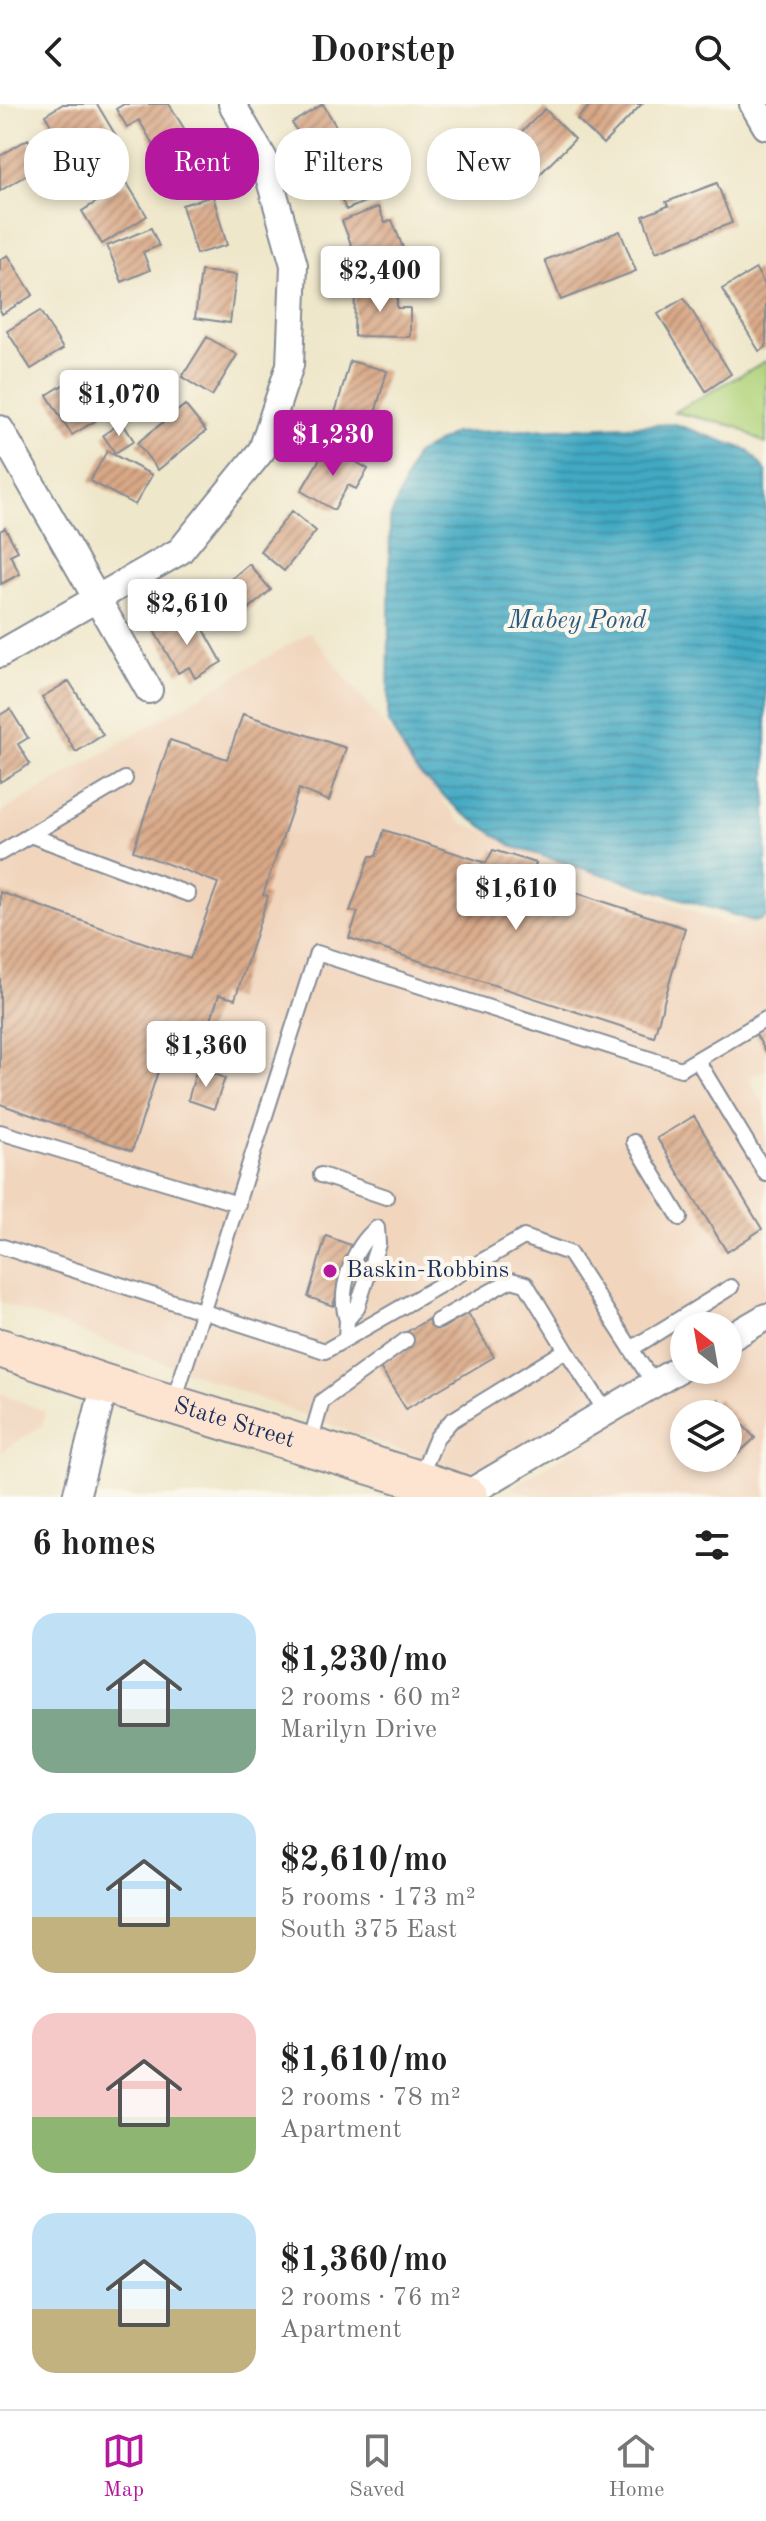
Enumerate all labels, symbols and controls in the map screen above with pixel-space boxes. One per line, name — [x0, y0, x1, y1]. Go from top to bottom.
icon: back — [32, 30, 76, 74]
icon: search — [690, 30, 734, 74]
text: Doorstep — [310, 34, 456, 70]
chip: Buy — [24, 128, 129, 200]
chip: Rent — [145, 128, 259, 200]
chip: Filters — [275, 128, 411, 200]
chip: New — [427, 128, 540, 200]
pin: $2,400 — [315, 246, 445, 314]
text: $2,400 — [339, 259, 421, 285]
pin: $1,070 — [54, 370, 184, 438]
text: $1,070 — [78, 383, 160, 409]
pin: $1,230 — [268, 410, 398, 478]
text: $1,230 — [292, 423, 374, 449]
pin: $2,610 — [122, 579, 252, 647]
text: $2,610 — [146, 592, 228, 618]
water label: Mabey Pond — [507, 608, 647, 634]
pin: $1,610 — [451, 864, 581, 932]
text: $1,610 — [475, 877, 557, 903]
pin: $1,360 — [141, 1021, 271, 1089]
text: $1,360 — [165, 1034, 247, 1060]
place label: Baskin-Robbins — [346, 1259, 509, 1283]
marker: Baskin-Robbins — [321, 1262, 339, 1280]
north arrow — [670, 1312, 742, 1384]
map controls — [670, 1312, 742, 1472]
street label: State Street — [171, 1394, 297, 1453]
button: layers — [670, 1400, 742, 1472]
icon: filters — [690, 1523, 734, 1567]
text: 6 homes — [32, 1528, 155, 1562]
text: $1,230/mo — [280, 1644, 448, 1678]
icon: home — [96, 1645, 192, 1741]
text: 2 rooms · 60 m² — [280, 1685, 461, 1711]
text: Marilyn Drive — [280, 1717, 437, 1743]
text: $2,610/mo — [280, 1844, 448, 1878]
icon: home — [96, 1845, 192, 1941]
text: 5 rooms · 173 m² — [280, 1885, 476, 1911]
text: South 375 East — [280, 1917, 457, 1943]
text: $1,610/mo — [280, 2044, 448, 2078]
icon: home — [96, 2045, 192, 2141]
text: 2 rooms · 78 m² — [280, 2085, 461, 2111]
text: Apartment — [280, 2117, 402, 2143]
text: $1,360/mo — [280, 2244, 448, 2278]
icon: home — [96, 2245, 192, 2341]
text: 2 rooms · 76 m² — [280, 2285, 461, 2311]
text: Apartment — [280, 2317, 402, 2343]
tab: Map — [102, 2429, 146, 2504]
tab: Saved — [349, 2429, 405, 2504]
tab: Home — [608, 2429, 664, 2504]

